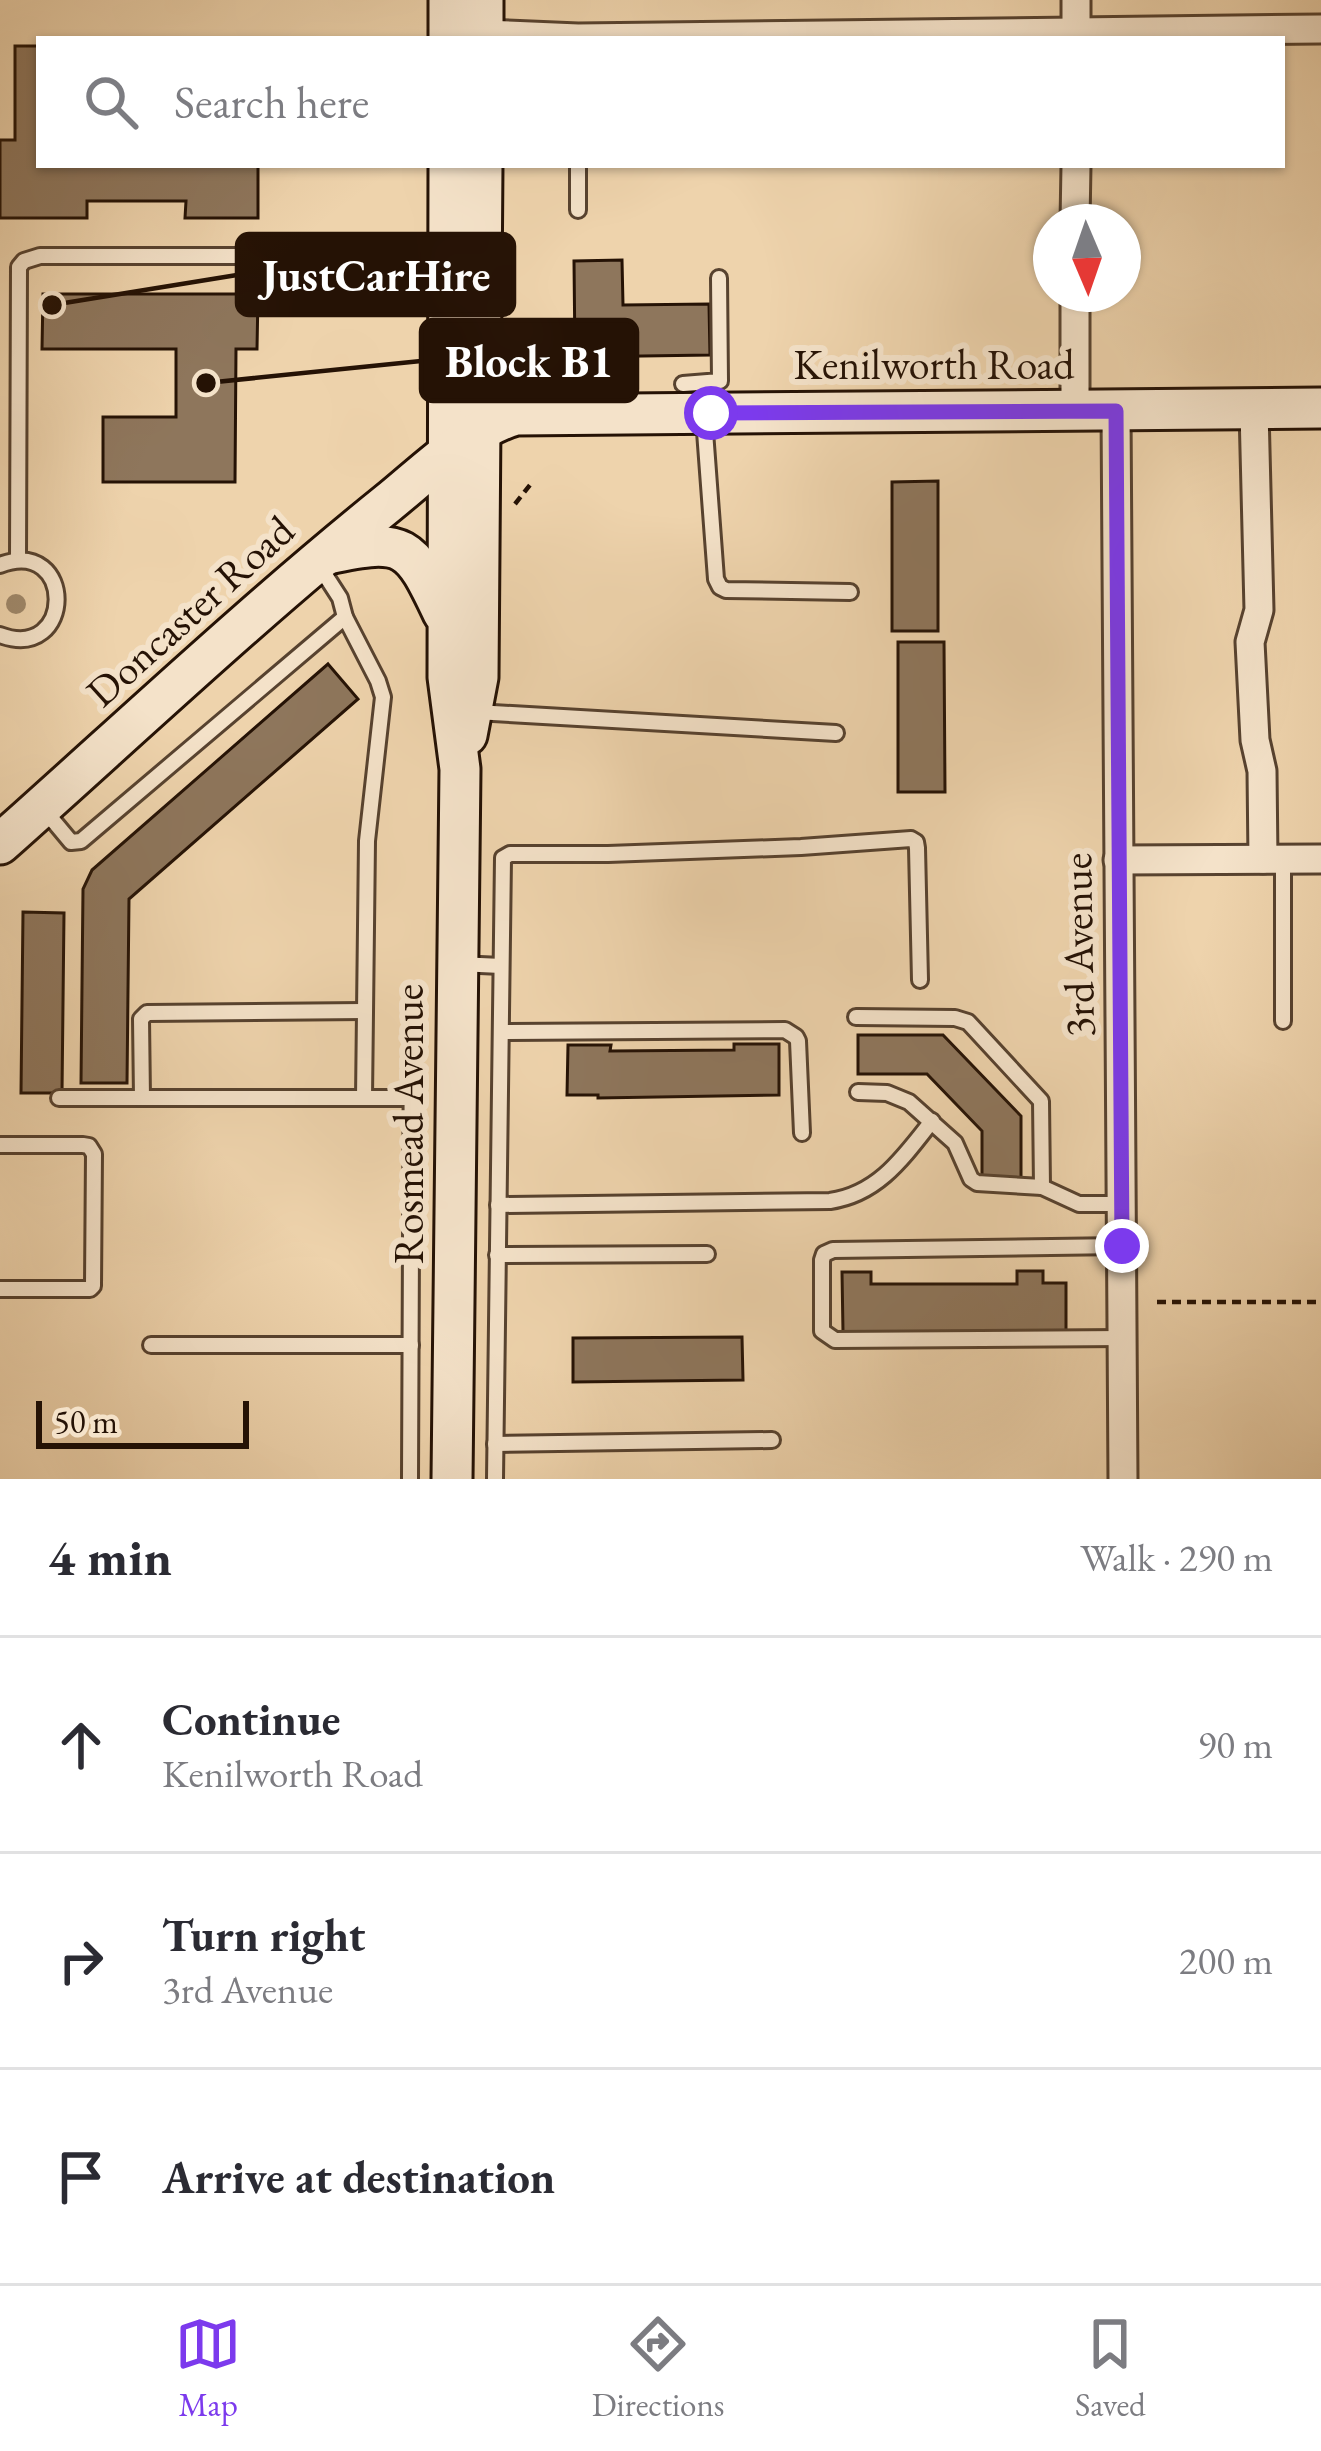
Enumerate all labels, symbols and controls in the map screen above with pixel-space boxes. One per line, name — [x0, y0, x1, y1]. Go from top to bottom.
search box — [36, 36, 1285, 168]
icon: search — [78, 69, 144, 135]
text: Search here — [174, 73, 369, 131]
north arrow — [1033, 204, 1141, 312]
callout: JustCarHire — [237, 234, 514, 315]
text: JustCarHire — [257, 246, 491, 304]
callout: Block B1 — [421, 320, 637, 401]
text: Block B1 — [445, 332, 613, 390]
street label: Kenilworth Road — [793, 337, 1075, 392]
route start — [684, 386, 738, 440]
street label: Doncaster Road — [74, 503, 306, 719]
street label: 3rd Avenue — [1049, 852, 1107, 1038]
street label: Rosmead Avenue — [381, 984, 436, 1264]
route end — [1095, 1219, 1149, 1273]
scale bar — [36, 1395, 249, 1448]
text: 50 m — [54, 1400, 118, 1443]
text: 4 min — [48, 1524, 172, 1590]
text: Walk · 290 m — [1080, 1532, 1273, 1583]
text: Continue — [162, 1690, 340, 1748]
icon: ahead — [48, 1712, 114, 1778]
text: 90 m — [1197, 1719, 1273, 1770]
text: Kenilworth Road — [162, 1748, 423, 1799]
text: Turn right — [162, 1906, 365, 1964]
icon: right — [48, 1928, 114, 1994]
text: 200 m — [1179, 1935, 1273, 1986]
text: 3rd Avenue — [162, 1964, 333, 2015]
icon: arrive — [48, 2144, 114, 2210]
text: Arrive at destination — [162, 2148, 555, 2206]
tab: Map — [175, 2311, 241, 2426]
tab: Directions — [592, 2311, 725, 2426]
tab: Saved — [1075, 2311, 1146, 2426]

